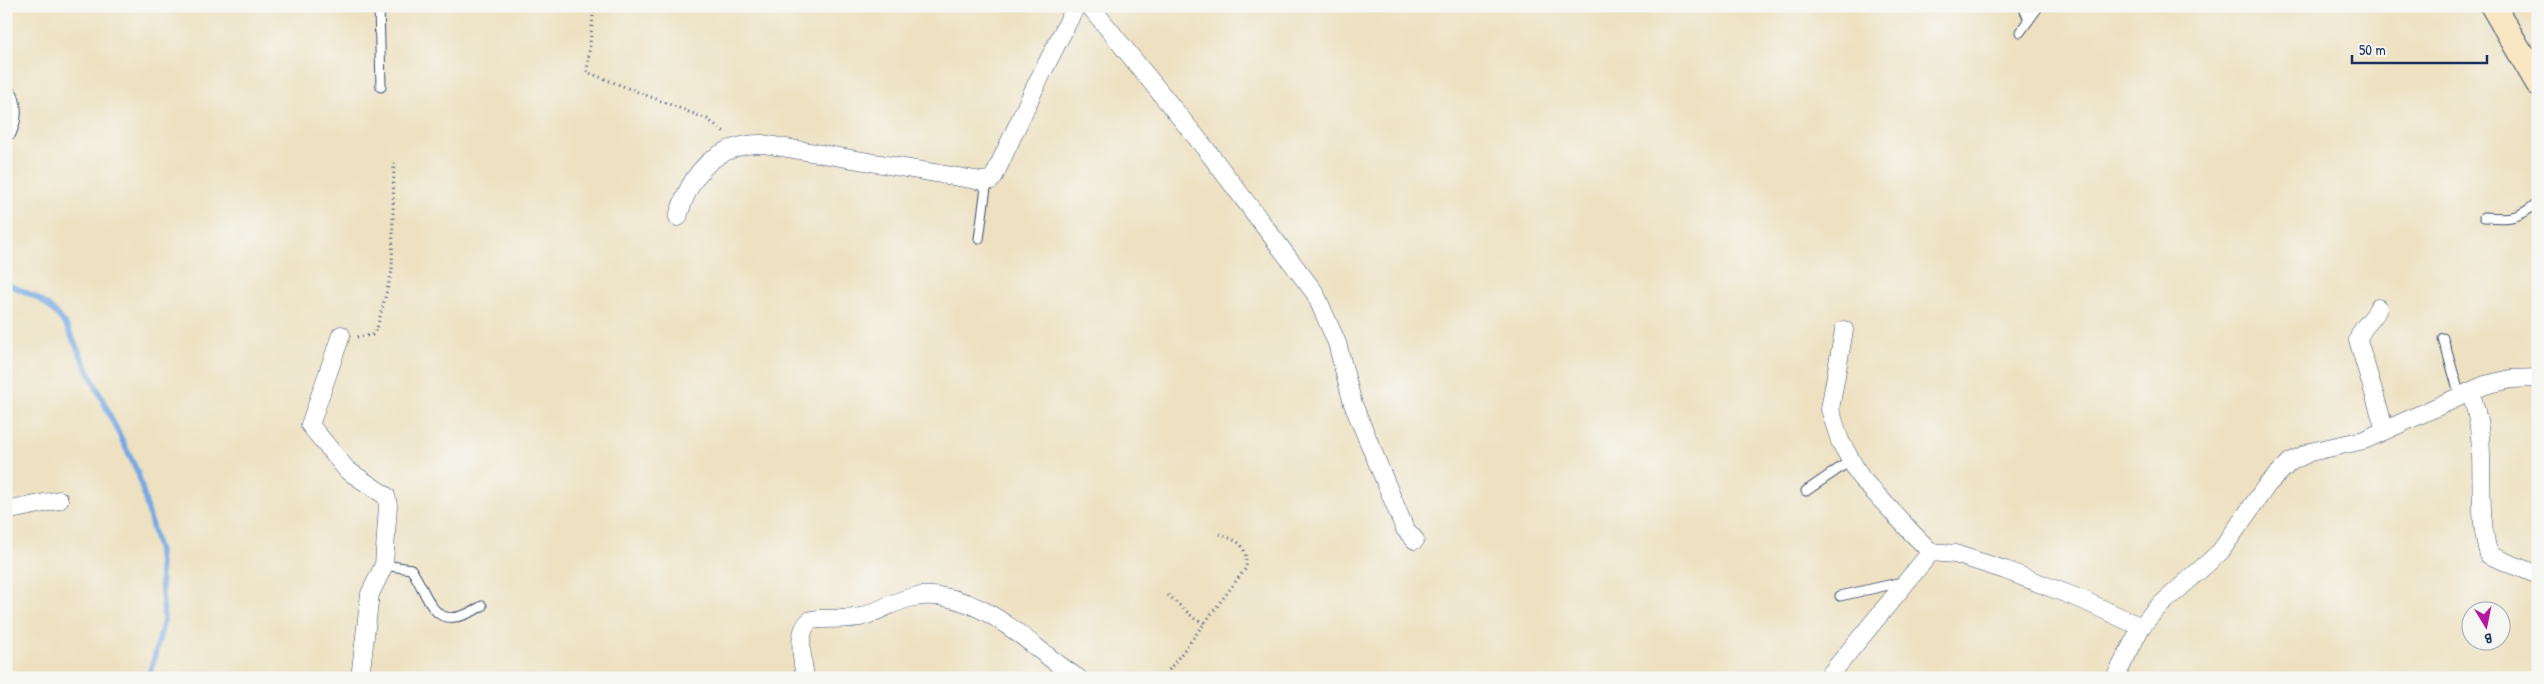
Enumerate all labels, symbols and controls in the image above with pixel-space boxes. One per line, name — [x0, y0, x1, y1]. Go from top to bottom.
scale bar — [2352, 32, 2486, 64]
text: 50 m — [2359, 39, 2386, 60]
north arrow — [2462, 602, 2512, 652]
text: B — [2483, 629, 2493, 649]

